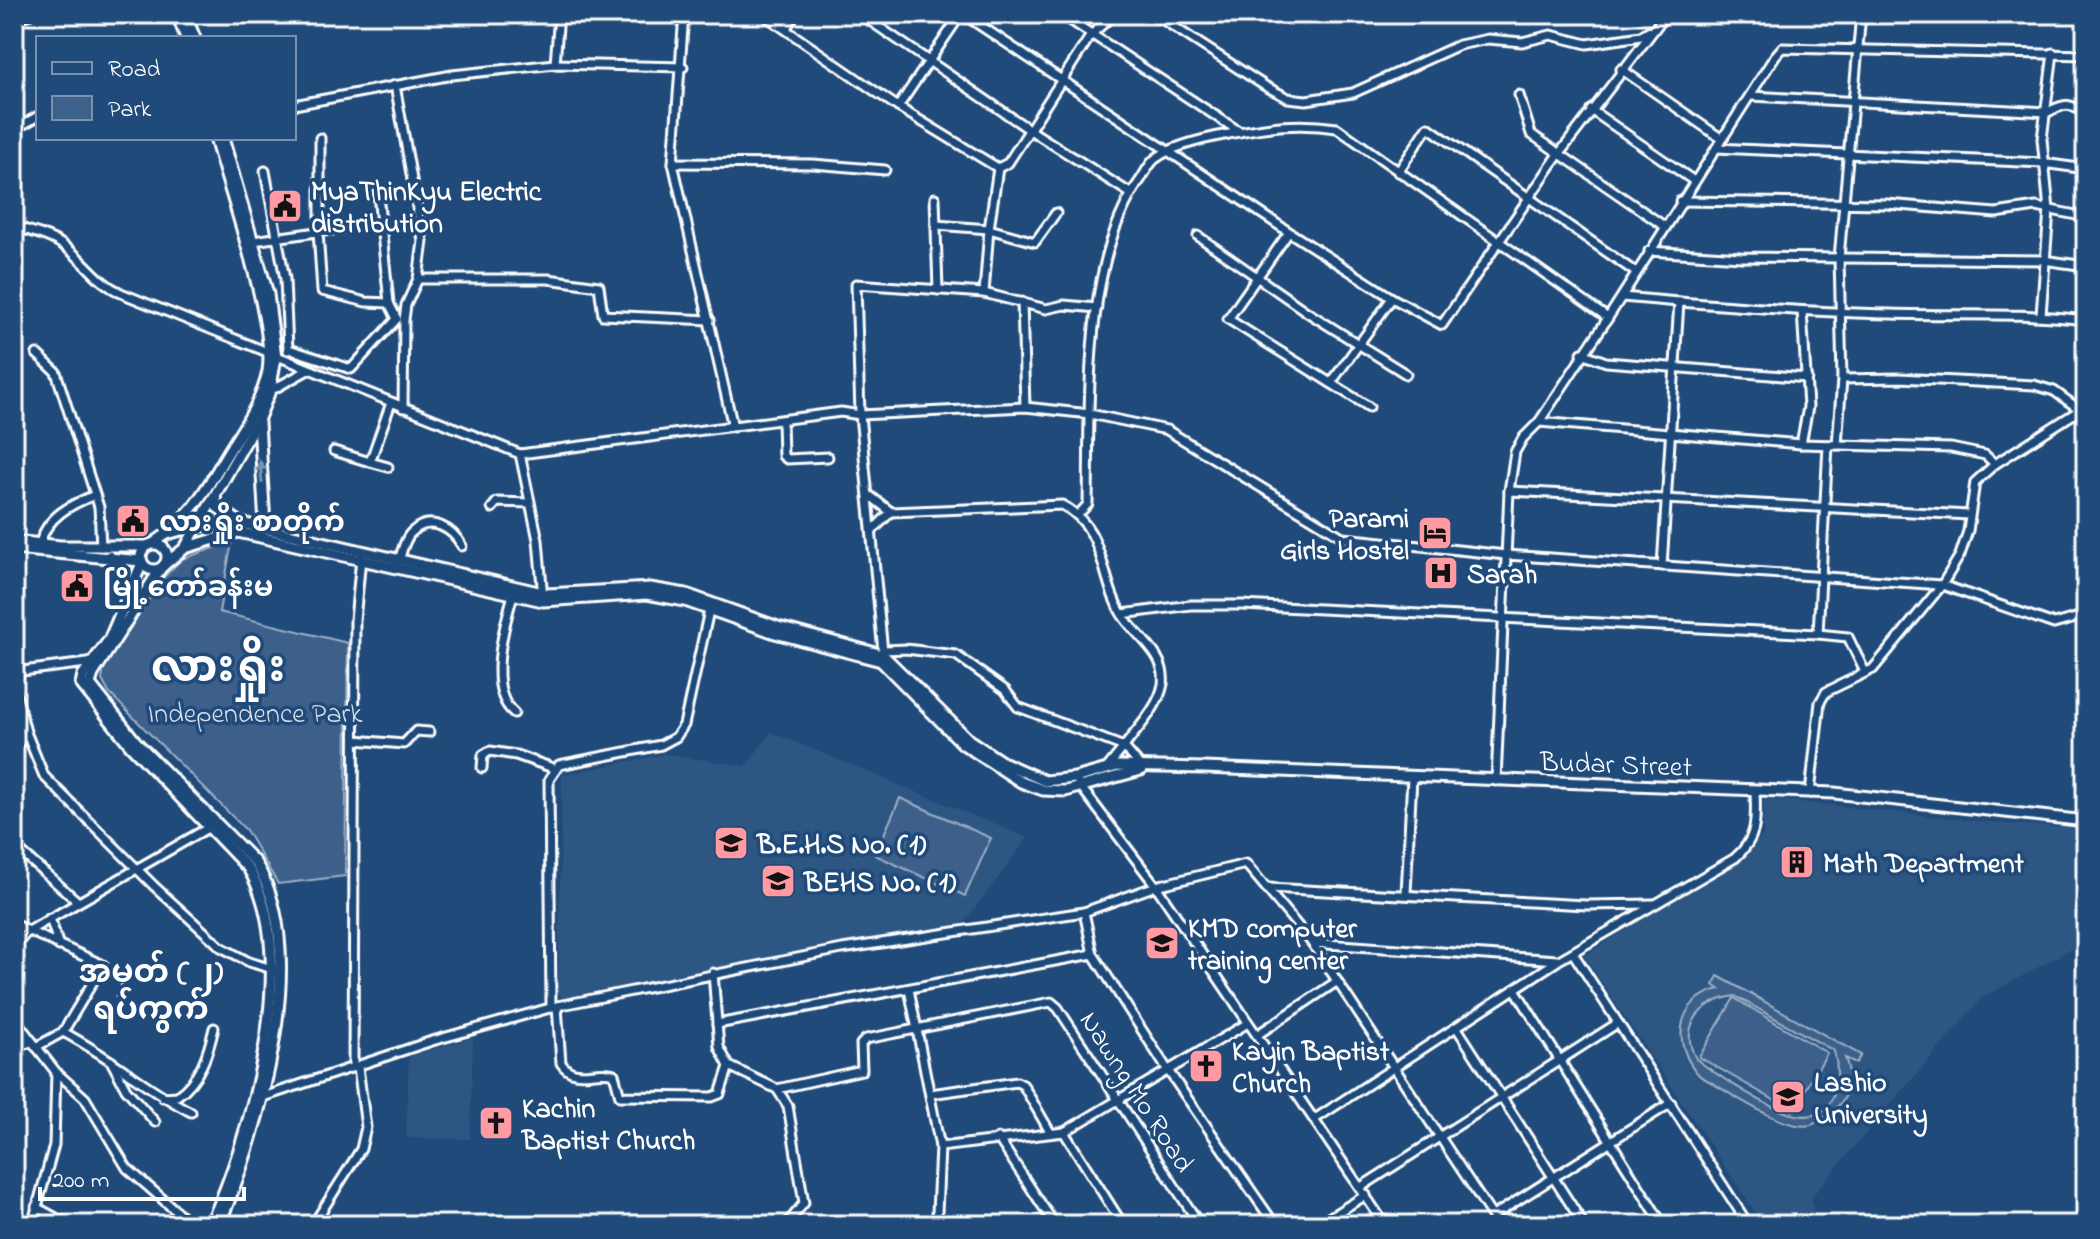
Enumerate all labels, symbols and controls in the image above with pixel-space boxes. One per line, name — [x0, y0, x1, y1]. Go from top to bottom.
legend — [36, 36, 296, 140]
text: Road — [108, 53, 161, 88]
text: Park — [108, 93, 152, 128]
place label: MyaThinKyu Electric distribution — [311, 173, 542, 246]
public building icon: MyaThinKyu Electric distribution — [266, 187, 304, 225]
one-way arrow — [254, 459, 267, 484]
place label: Parami Girls Hostel — [1280, 500, 1409, 573]
public building icon: လားရှိုး စာတိုက် — [114, 502, 152, 540]
place label: လားရှိုး စာတိုက် — [159, 502, 345, 545]
hotel icon: Parami Girls Hostel — [1416, 514, 1454, 552]
hospital icon: Sarah — [1422, 554, 1460, 592]
place label: Sarah — [1467, 556, 1537, 597]
public building icon: မြို့တော်ခန်းမ — [58, 567, 96, 605]
place label: မြို့တော်ခန်းမ — [103, 567, 273, 610]
district label: လားရှိုး — [151, 635, 285, 702]
park label: Independence Park — [148, 695, 363, 736]
street label: Budar Street — [1538, 743, 1692, 790]
school or university icon: B.E.H.S No. (1) — [712, 824, 750, 862]
place label: B.E.H.S No. (1) — [755, 826, 927, 867]
building icon: Math Department — [1778, 843, 1816, 881]
place label: Math Department — [1823, 845, 2024, 886]
school or university icon: BEHS No. (1) — [759, 862, 797, 900]
place label: BEHS No. (1) — [802, 864, 957, 905]
place label: KMD computer training center — [1187, 910, 1358, 984]
school or university icon: KMD computer training center — [1143, 924, 1181, 962]
district label: အမှတ် (၂) ရပ်ကွက် — [79, 949, 224, 1035]
street label: Nawng Mo Road — [1067, 1004, 1203, 1182]
place label: Kayin Baptist Church — [1232, 1033, 1390, 1106]
church icon: Kayin Baptist Church — [1187, 1047, 1225, 1085]
place label: Lashio University — [1814, 1064, 1928, 1137]
school or university icon: Lashio University — [1769, 1078, 1807, 1116]
place label: Kachin Baptist Church — [520, 1090, 695, 1163]
church icon: Kachin Baptist Church — [477, 1104, 515, 1142]
scale bar — [40, 1151, 244, 1201]
text: 200 m — [52, 1164, 109, 1199]

